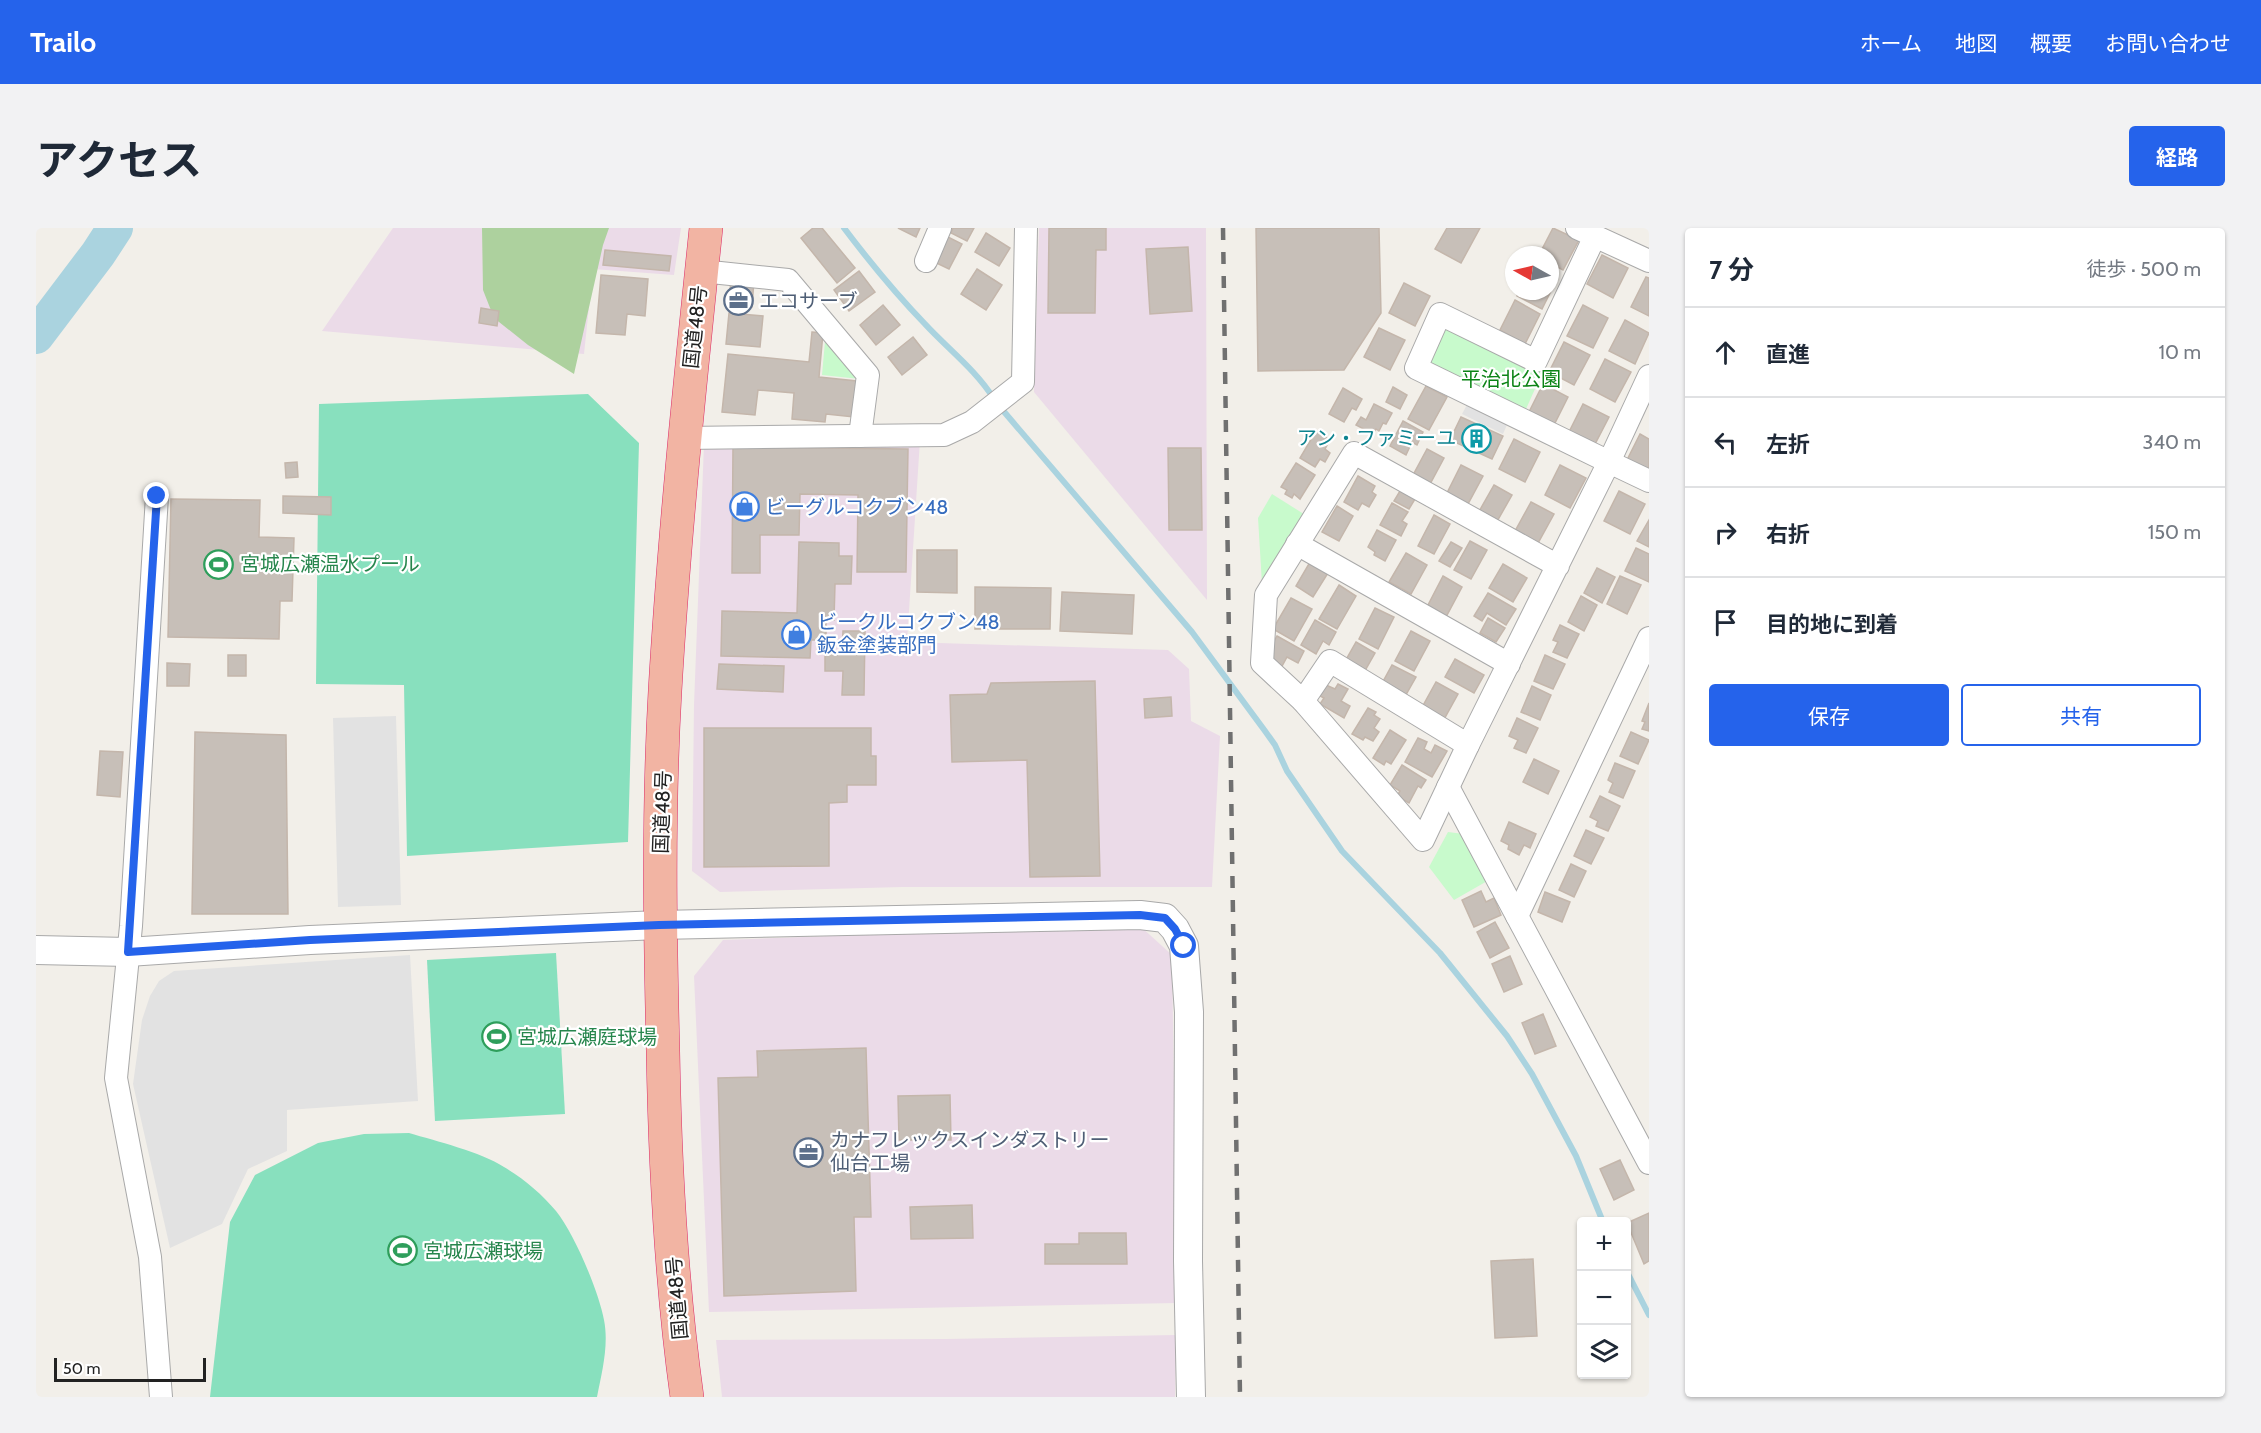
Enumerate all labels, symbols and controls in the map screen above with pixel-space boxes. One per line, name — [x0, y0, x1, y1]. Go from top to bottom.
text: Trailo — [30, 25, 96, 59]
text: ホーム — [1860, 31, 1922, 56]
text: 地図 — [1955, 31, 1997, 56]
text: 概要 — [2030, 31, 2072, 56]
text: お問い合わせ — [2105, 31, 2231, 56]
button: 経路 — [2129, 126, 2225, 186]
text: アクセス — [36, 134, 202, 186]
north arrow — [1505, 246, 1559, 300]
text: 7 分 — [1709, 254, 1754, 286]
text: 徒歩 · 500 m — [2086, 257, 2201, 281]
street label: 国道48号 — [679, 284, 711, 370]
office icon: エコサーブ — [722, 285, 754, 317]
place label: エコサーブ — [759, 289, 858, 313]
icon: ahead — [1709, 336, 1742, 369]
text: 10 m — [2158, 340, 2201, 364]
text: 直進 — [1766, 341, 1810, 368]
park label: 平治北公園 — [1461, 367, 1561, 391]
building icon: アン・ファミーユ — [1461, 422, 1493, 454]
place label: アン・ファミーユ — [1297, 426, 1456, 450]
icon: left — [1709, 426, 1742, 459]
text: 340 m — [2143, 430, 2201, 454]
text: 左折 — [1766, 431, 1810, 458]
route end — [143, 482, 169, 508]
shop icon: ビーグルコクブン48 — [728, 491, 760, 523]
place label: ビーグルコクブン48 — [765, 495, 948, 519]
icon: right — [1709, 516, 1742, 549]
text: 150 m — [2148, 520, 2201, 544]
text: 右折 — [1766, 521, 1810, 548]
sports icon: 宮城広瀬温水プール — [203, 548, 235, 580]
place label: 宮城広瀬温水プール — [240, 552, 420, 576]
icon: arrive — [1709, 606, 1742, 639]
place label: ビークルコクブン48 鈑金塗装部門 — [817, 610, 1000, 657]
text: 目的地に到着 — [1766, 611, 1898, 638]
shop icon: ビークルコクブン48 鈑金塗装部門 — [780, 618, 812, 650]
button: 保存 — [1709, 684, 1949, 746]
button: 共有 — [1961, 684, 2201, 746]
street label: 国道48号 — [649, 770, 675, 854]
route start — [1170, 932, 1196, 958]
sports icon: 宮城広瀬庭球場 — [480, 1021, 512, 1053]
place label: 宮城広瀬庭球場 — [517, 1025, 657, 1049]
place label: カナフレックスインダストリー 仙台工場 — [830, 1128, 1109, 1175]
office icon: カナフレックスインダストリー 仙台工場 — [793, 1136, 825, 1168]
map controls — [1577, 1217, 1631, 1379]
button: + — [1577, 1217, 1631, 1271]
sports icon: 宮城広瀬球場 — [386, 1235, 418, 1267]
place label: 宮城広瀬球場 — [423, 1239, 543, 1263]
street label: 国道48号 — [661, 1255, 693, 1341]
button: − — [1577, 1271, 1631, 1325]
button: layers — [1577, 1325, 1631, 1379]
scale bar — [54, 1355, 206, 1382]
text: 50 m — [63, 1359, 100, 1378]

